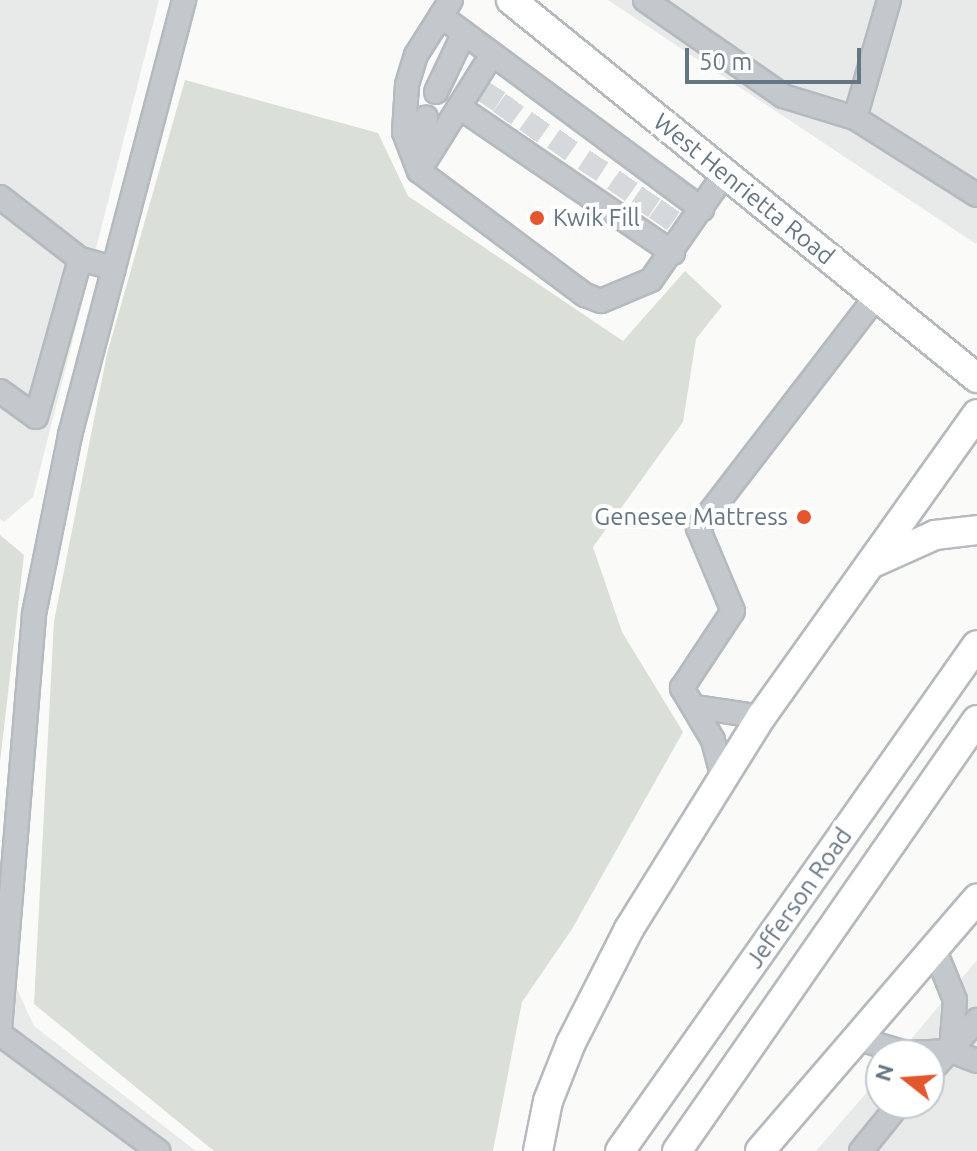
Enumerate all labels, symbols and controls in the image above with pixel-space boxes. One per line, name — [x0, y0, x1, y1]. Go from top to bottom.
scale bar — [689, 32, 865, 82]
text: 50 m — [699, 48, 752, 75]
street label: West Henrietta Road — [648, 107, 840, 271]
place label: Kwik Fill — [553, 204, 640, 232]
marker: Kwik Fill — [528, 209, 546, 227]
place label: Genesee Mattress — [594, 503, 788, 531]
marker: Genesee Mattress — [795, 508, 813, 526]
street label: Jefferson Road — [740, 822, 858, 974]
north arrow — [865, 1039, 945, 1119]
text: N — [869, 1061, 898, 1084]

